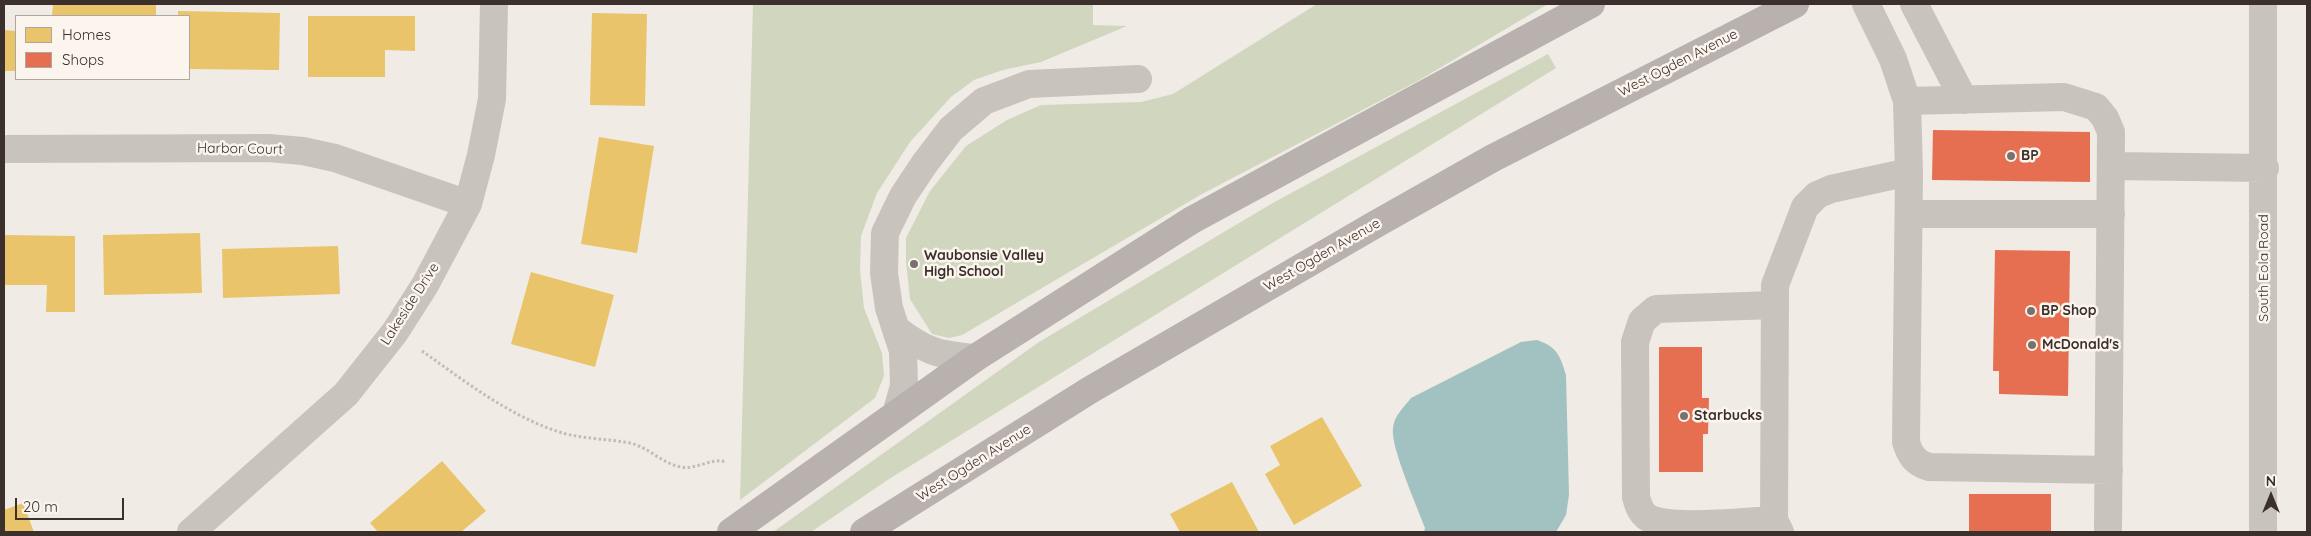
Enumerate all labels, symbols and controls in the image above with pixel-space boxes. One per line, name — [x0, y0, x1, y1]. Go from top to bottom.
legend — [15, 15, 190, 80]
text: Homes — [62, 25, 111, 44]
street label: West Ogden Avenue — [1616, 26, 1740, 100]
text: Shops — [62, 50, 104, 69]
street label: Harbor Court — [197, 140, 283, 158]
place label: BP — [2021, 148, 2039, 164]
marker: BP — [2005, 150, 2017, 162]
street label: South Eola Road — [2256, 214, 2272, 322]
street label: West Ogden Avenue — [1261, 215, 1383, 295]
place label: Waubonsie Valley High School — [924, 248, 1044, 280]
marker: Waubonsie Valley High School — [908, 258, 920, 270]
street label: Lakeside Drive — [377, 260, 443, 348]
place label: BP Shop — [2041, 303, 2097, 319]
marker: BP Shop — [2025, 305, 2037, 317]
place label: McDonald's — [2042, 337, 2119, 353]
marker: McDonald's — [2026, 339, 2038, 351]
place label: Starbucks — [1694, 408, 1762, 424]
marker: Starbucks — [1678, 410, 1690, 422]
street label: West Ogden Avenue — [914, 421, 1034, 505]
north arrow — [2246, 471, 2296, 521]
text: N — [2266, 472, 2276, 490]
scale bar — [18, 488, 126, 520]
text: 20 m — [23, 497, 58, 516]

